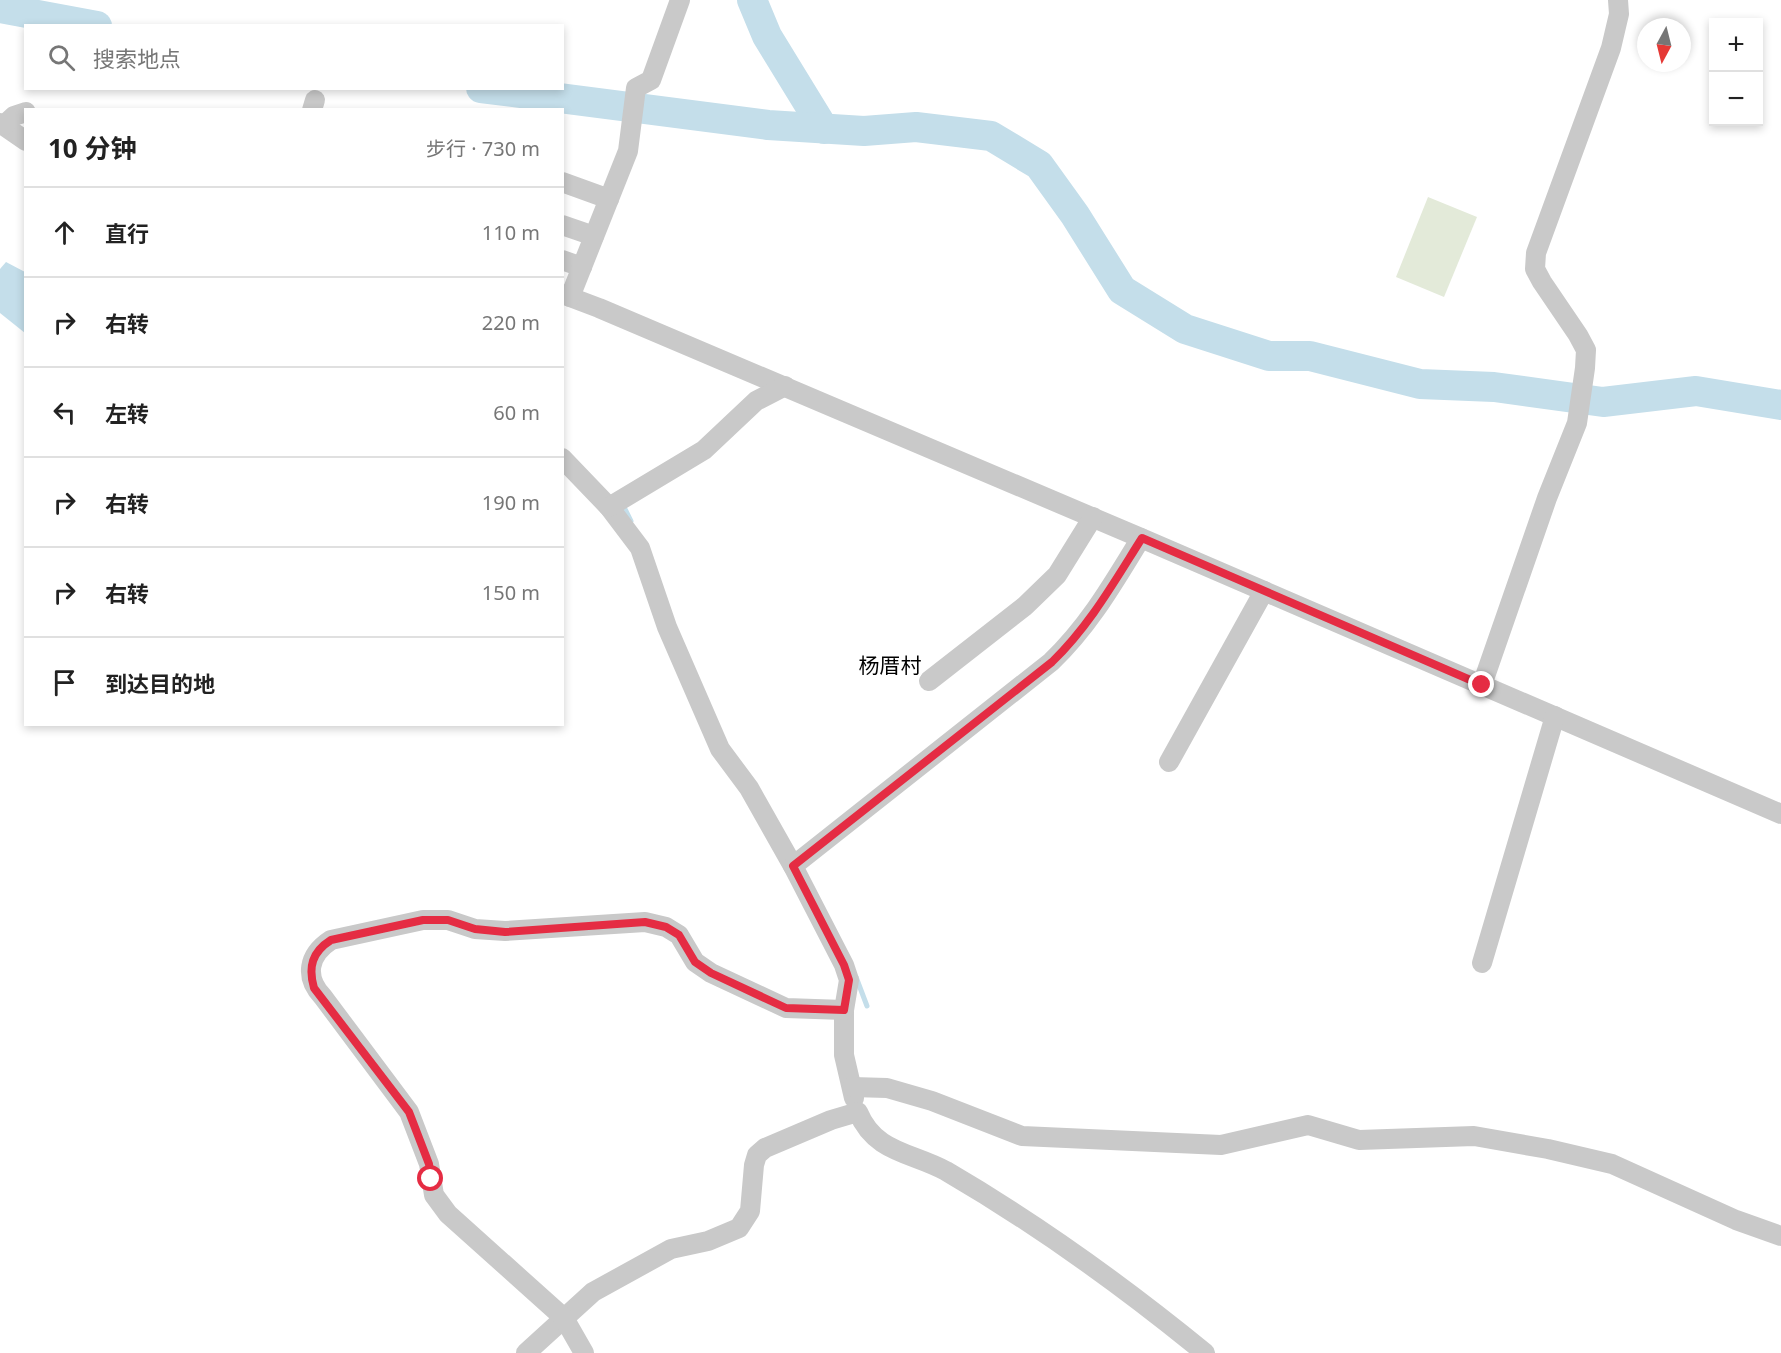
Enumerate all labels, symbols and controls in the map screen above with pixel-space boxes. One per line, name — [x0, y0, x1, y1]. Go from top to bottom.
north arrow — [1637, 18, 1691, 72]
map controls — [1709, 18, 1763, 126]
button: + — [1709, 18, 1763, 72]
search box — [24, 24, 564, 90]
icon: search — [45, 41, 78, 74]
text: 搜索地点 — [93, 43, 181, 73]
button: − — [1709, 72, 1763, 126]
text: 10 分钟 — [48, 130, 137, 166]
text: 步行 · 730 m — [426, 135, 540, 162]
icon: ahead — [48, 216, 81, 249]
text: 直行 — [105, 218, 149, 248]
text: 110 m — [482, 219, 540, 246]
icon: right — [48, 306, 81, 339]
text: 右转 — [105, 308, 149, 338]
text: 220 m — [482, 309, 540, 336]
icon: left — [48, 396, 81, 429]
text: 左转 — [105, 398, 149, 428]
text: 60 m — [493, 399, 540, 426]
icon: right — [48, 486, 81, 519]
text: 右转 — [105, 488, 149, 518]
text: 190 m — [482, 489, 540, 516]
icon: right — [48, 576, 81, 609]
text: 右转 — [105, 578, 149, 608]
text: 150 m — [482, 579, 540, 606]
district label: 杨厝村 — [859, 651, 922, 679]
icon: arrive — [48, 666, 81, 699]
text: 到达目的地 — [105, 668, 215, 698]
route end — [1468, 671, 1494, 697]
route start — [417, 1165, 443, 1191]

